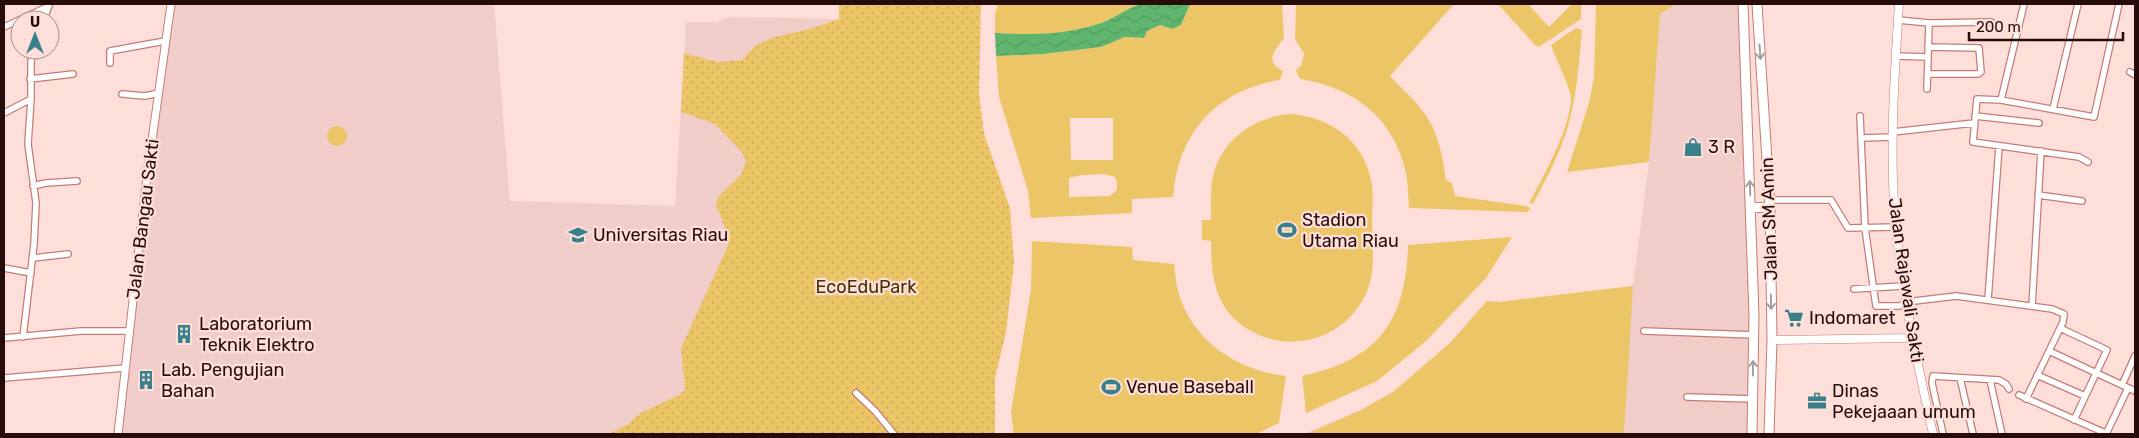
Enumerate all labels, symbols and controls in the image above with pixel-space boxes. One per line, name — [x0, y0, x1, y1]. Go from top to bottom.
north arrow — [10, 10, 60, 60]
scale bar — [1969, 10, 2123, 42]
text: U — [30, 14, 40, 31]
text: 200 m — [1976, 18, 2021, 36]
one-way arrow — [1755, 44, 1765, 60]
shop icon: 3 R — [1682, 136, 1704, 158]
place label: 3 R — [1708, 136, 1735, 158]
street label: Jalan Bangau Sakti — [122, 138, 164, 300]
street label: Jalan SM Amin — [1756, 157, 1782, 281]
one-way arrow — [1746, 180, 1755, 196]
street label: Jalan Rajawali Sakti — [1884, 196, 1928, 364]
place label: Stadion Utama Riau — [1302, 209, 1399, 252]
sports icon: Stadion Utama Riau — [1276, 219, 1298, 241]
school or university icon: Universitas Riau — [567, 224, 589, 246]
place label: Universitas Riau — [593, 224, 728, 246]
park label: EcoEduPark — [816, 276, 917, 298]
one-way arrow — [1766, 294, 1776, 310]
supermarket icon: Indomaret — [1783, 307, 1805, 329]
place label: Indomaret — [1809, 307, 1896, 329]
place label: Laboratorium Teknik Elektro — [199, 313, 315, 356]
building icon: Laboratorium Teknik Elektro — [173, 323, 195, 345]
place label: Lab. Pengujian Bahan — [161, 359, 284, 402]
one-way arrow — [1748, 360, 1758, 376]
building icon: Lab. Pengujian Bahan — [135, 369, 157, 391]
sports icon: Venue Baseball — [1100, 376, 1122, 398]
place label: Venue Baseball — [1126, 376, 1254, 398]
place label: Dinas Pekejaaan umum — [1832, 380, 1976, 423]
office icon: Dinas Pekejaaan umum — [1806, 390, 1828, 412]

